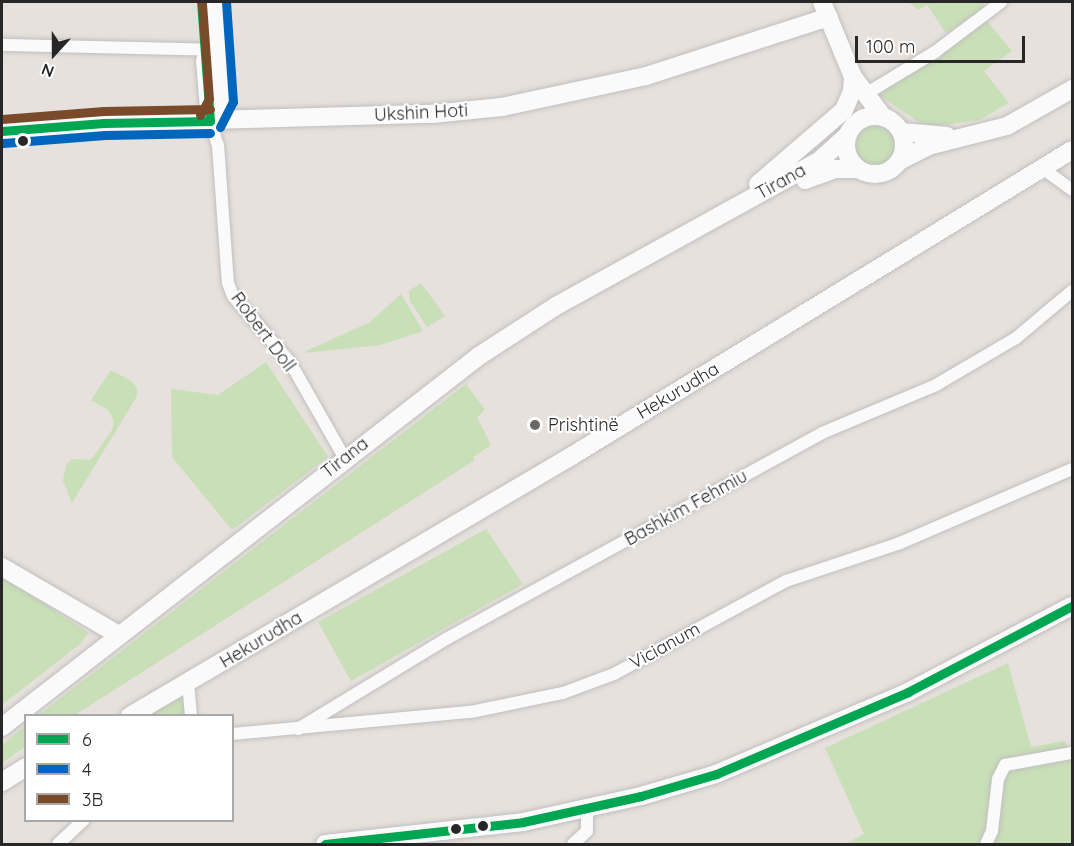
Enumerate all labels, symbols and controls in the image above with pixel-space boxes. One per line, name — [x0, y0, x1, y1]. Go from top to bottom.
north arrow — [24, 24, 84, 84]
scale bar — [858, 24, 1028, 62]
text: 100 m — [866, 35, 915, 58]
text: N — [38, 59, 57, 82]
street label: Ukshin Hoti — [374, 100, 468, 126]
unlabelled marker — [17, 135, 29, 147]
street label: Tirana — [752, 160, 810, 204]
street label: Robert Doll — [226, 288, 300, 376]
street label: Hekurudha — [633, 358, 723, 424]
place label: Prishtinë — [548, 414, 619, 436]
marker: Prishtinë — [526, 416, 544, 434]
street label: Tirana — [317, 433, 373, 483]
street label: Bashkim Fehmiu — [621, 465, 751, 551]
street label: Hekurudha — [216, 607, 306, 673]
street label: Vicianum — [626, 618, 704, 674]
legend — [24, 714, 234, 822]
text: 6 — [82, 728, 92, 751]
text: 4 — [82, 758, 92, 781]
text: 3B — [82, 788, 103, 811]
unlabelled marker — [477, 820, 489, 832]
unlabelled marker — [450, 823, 462, 835]

